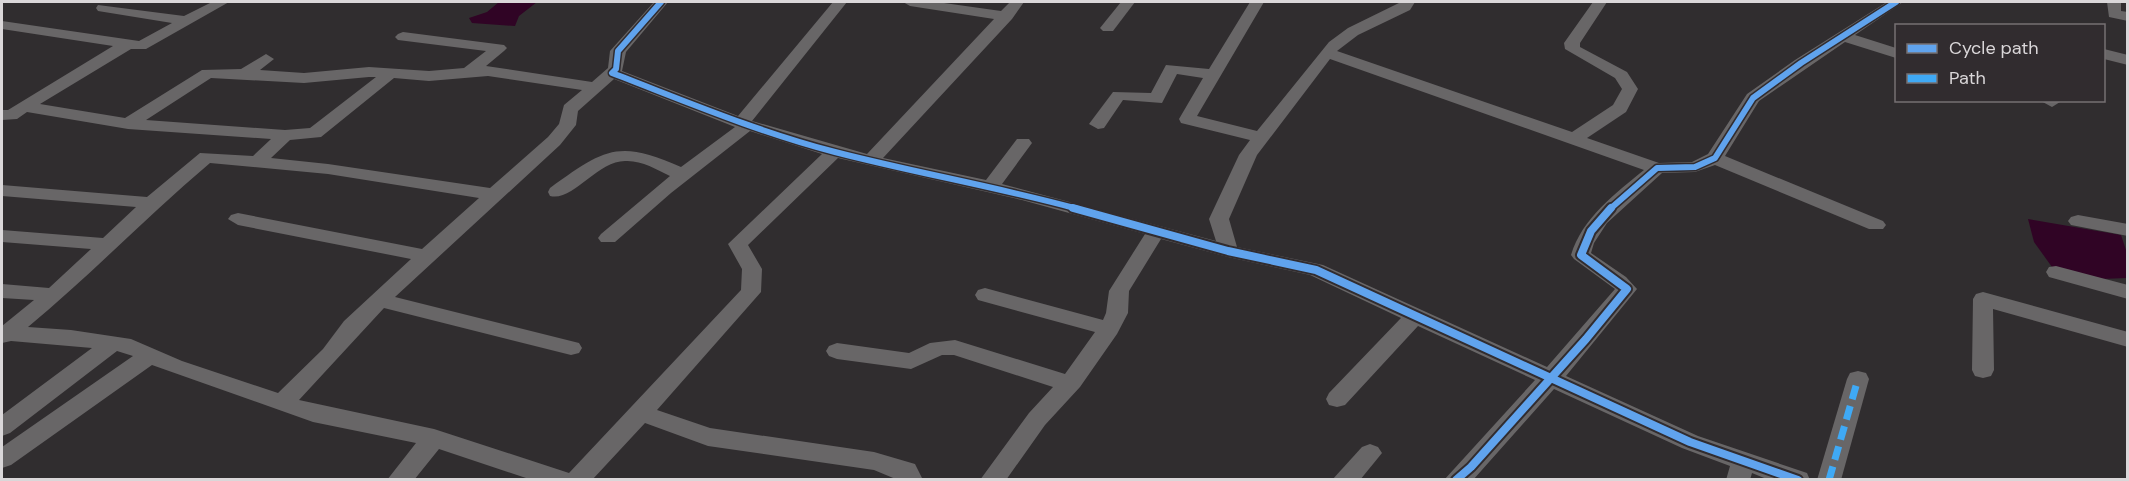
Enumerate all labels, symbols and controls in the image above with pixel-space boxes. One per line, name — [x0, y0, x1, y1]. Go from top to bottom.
legend — [1895, 24, 2105, 102]
text: Cycle path — [1949, 36, 2039, 60]
text: Path — [1949, 66, 1986, 90]

